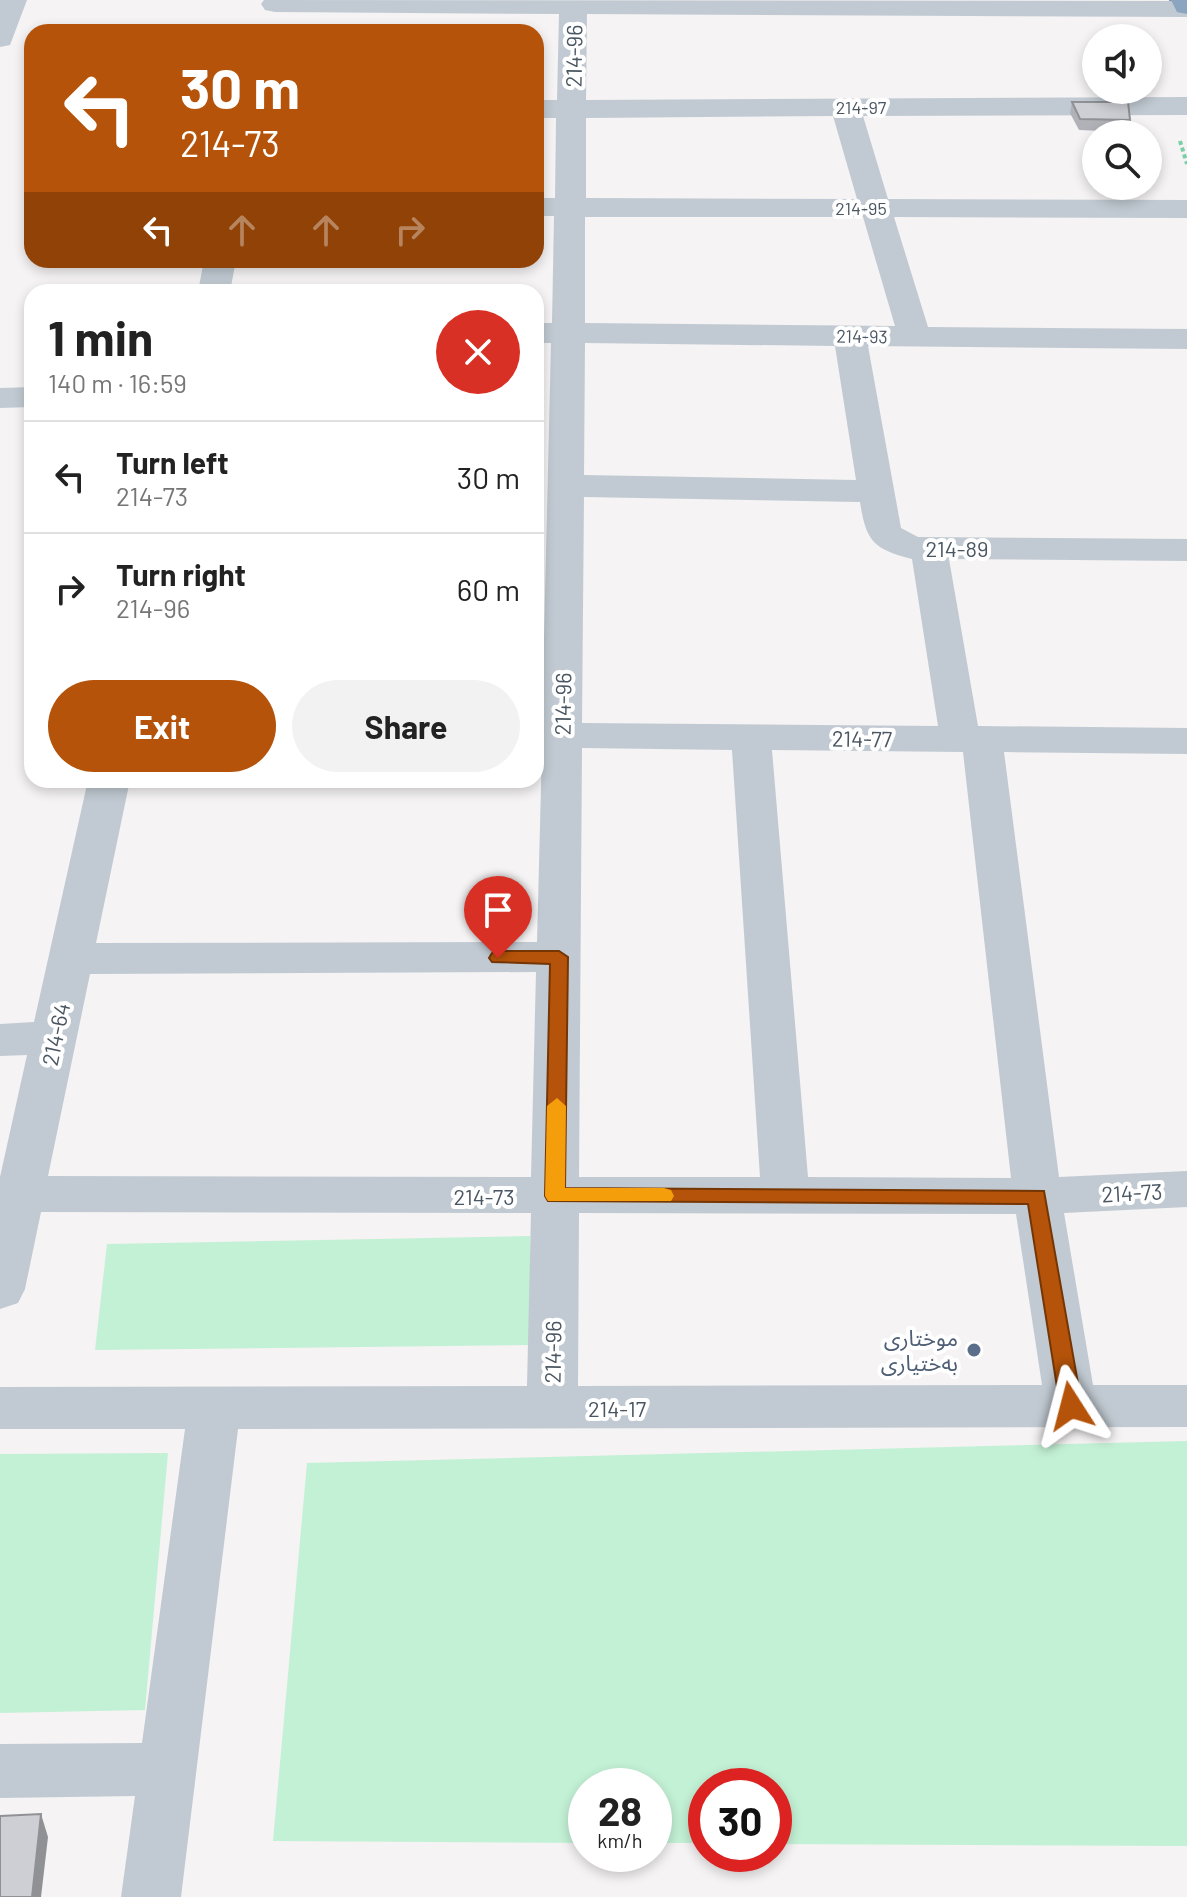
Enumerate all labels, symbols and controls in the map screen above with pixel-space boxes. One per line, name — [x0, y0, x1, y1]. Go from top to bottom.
street label: 214-96 — [559, 24, 587, 88]
map controls — [1082, 24, 1162, 200]
button: sound — [1082, 24, 1162, 104]
text: 30 m — [180, 53, 300, 120]
icon: left — [48, 56, 152, 160]
street label: 214-97 — [836, 96, 887, 118]
button: search — [1082, 120, 1162, 200]
text: 214-73 — [180, 121, 280, 164]
street label: 214-95 — [835, 197, 887, 219]
icon: left — [136, 208, 180, 252]
icon: ahead — [220, 208, 264, 252]
icon: ahead — [304, 208, 348, 252]
icon: right — [388, 208, 432, 252]
text: 1 min — [48, 308, 153, 366]
button: close — [436, 310, 520, 394]
street label: 214-93 — [836, 325, 888, 347]
text: 140 m · 16:59 — [48, 367, 187, 398]
text: Turn left — [116, 444, 229, 480]
icon: left — [48, 455, 92, 499]
text: 30 m — [457, 459, 520, 495]
text: 214-73 — [116, 480, 188, 511]
street label: 214-89 — [926, 535, 988, 561]
text: Turn right — [116, 556, 246, 592]
icon: right — [48, 567, 92, 611]
text: 60 m — [457, 571, 520, 607]
text: 214-96 — [116, 592, 190, 623]
street label: 214-96 — [548, 672, 576, 736]
button: Exit — [48, 680, 276, 772]
button: Share — [292, 680, 520, 772]
street label: 214-77 — [832, 724, 892, 752]
pin — [464, 876, 532, 958]
icon: arrive — [476, 888, 520, 932]
street label: 214-64 — [36, 1000, 74, 1068]
street label: 214-73 — [1101, 1177, 1163, 1207]
street label: 214-73 — [453, 1183, 515, 1209]
street label: 214-96 — [538, 1320, 566, 1384]
place label: موختاری بە‌ختیاری — [881, 1324, 958, 1377]
marker: موختاری بە‌ختیاری — [965, 1341, 983, 1359]
position arrow — [1029, 1364, 1113, 1448]
street label: 214-17 — [588, 1395, 646, 1421]
speed limit sign: 30 — [688, 1768, 792, 1872]
text: 28 — [598, 1786, 642, 1834]
text: km/h — [597, 1828, 643, 1852]

